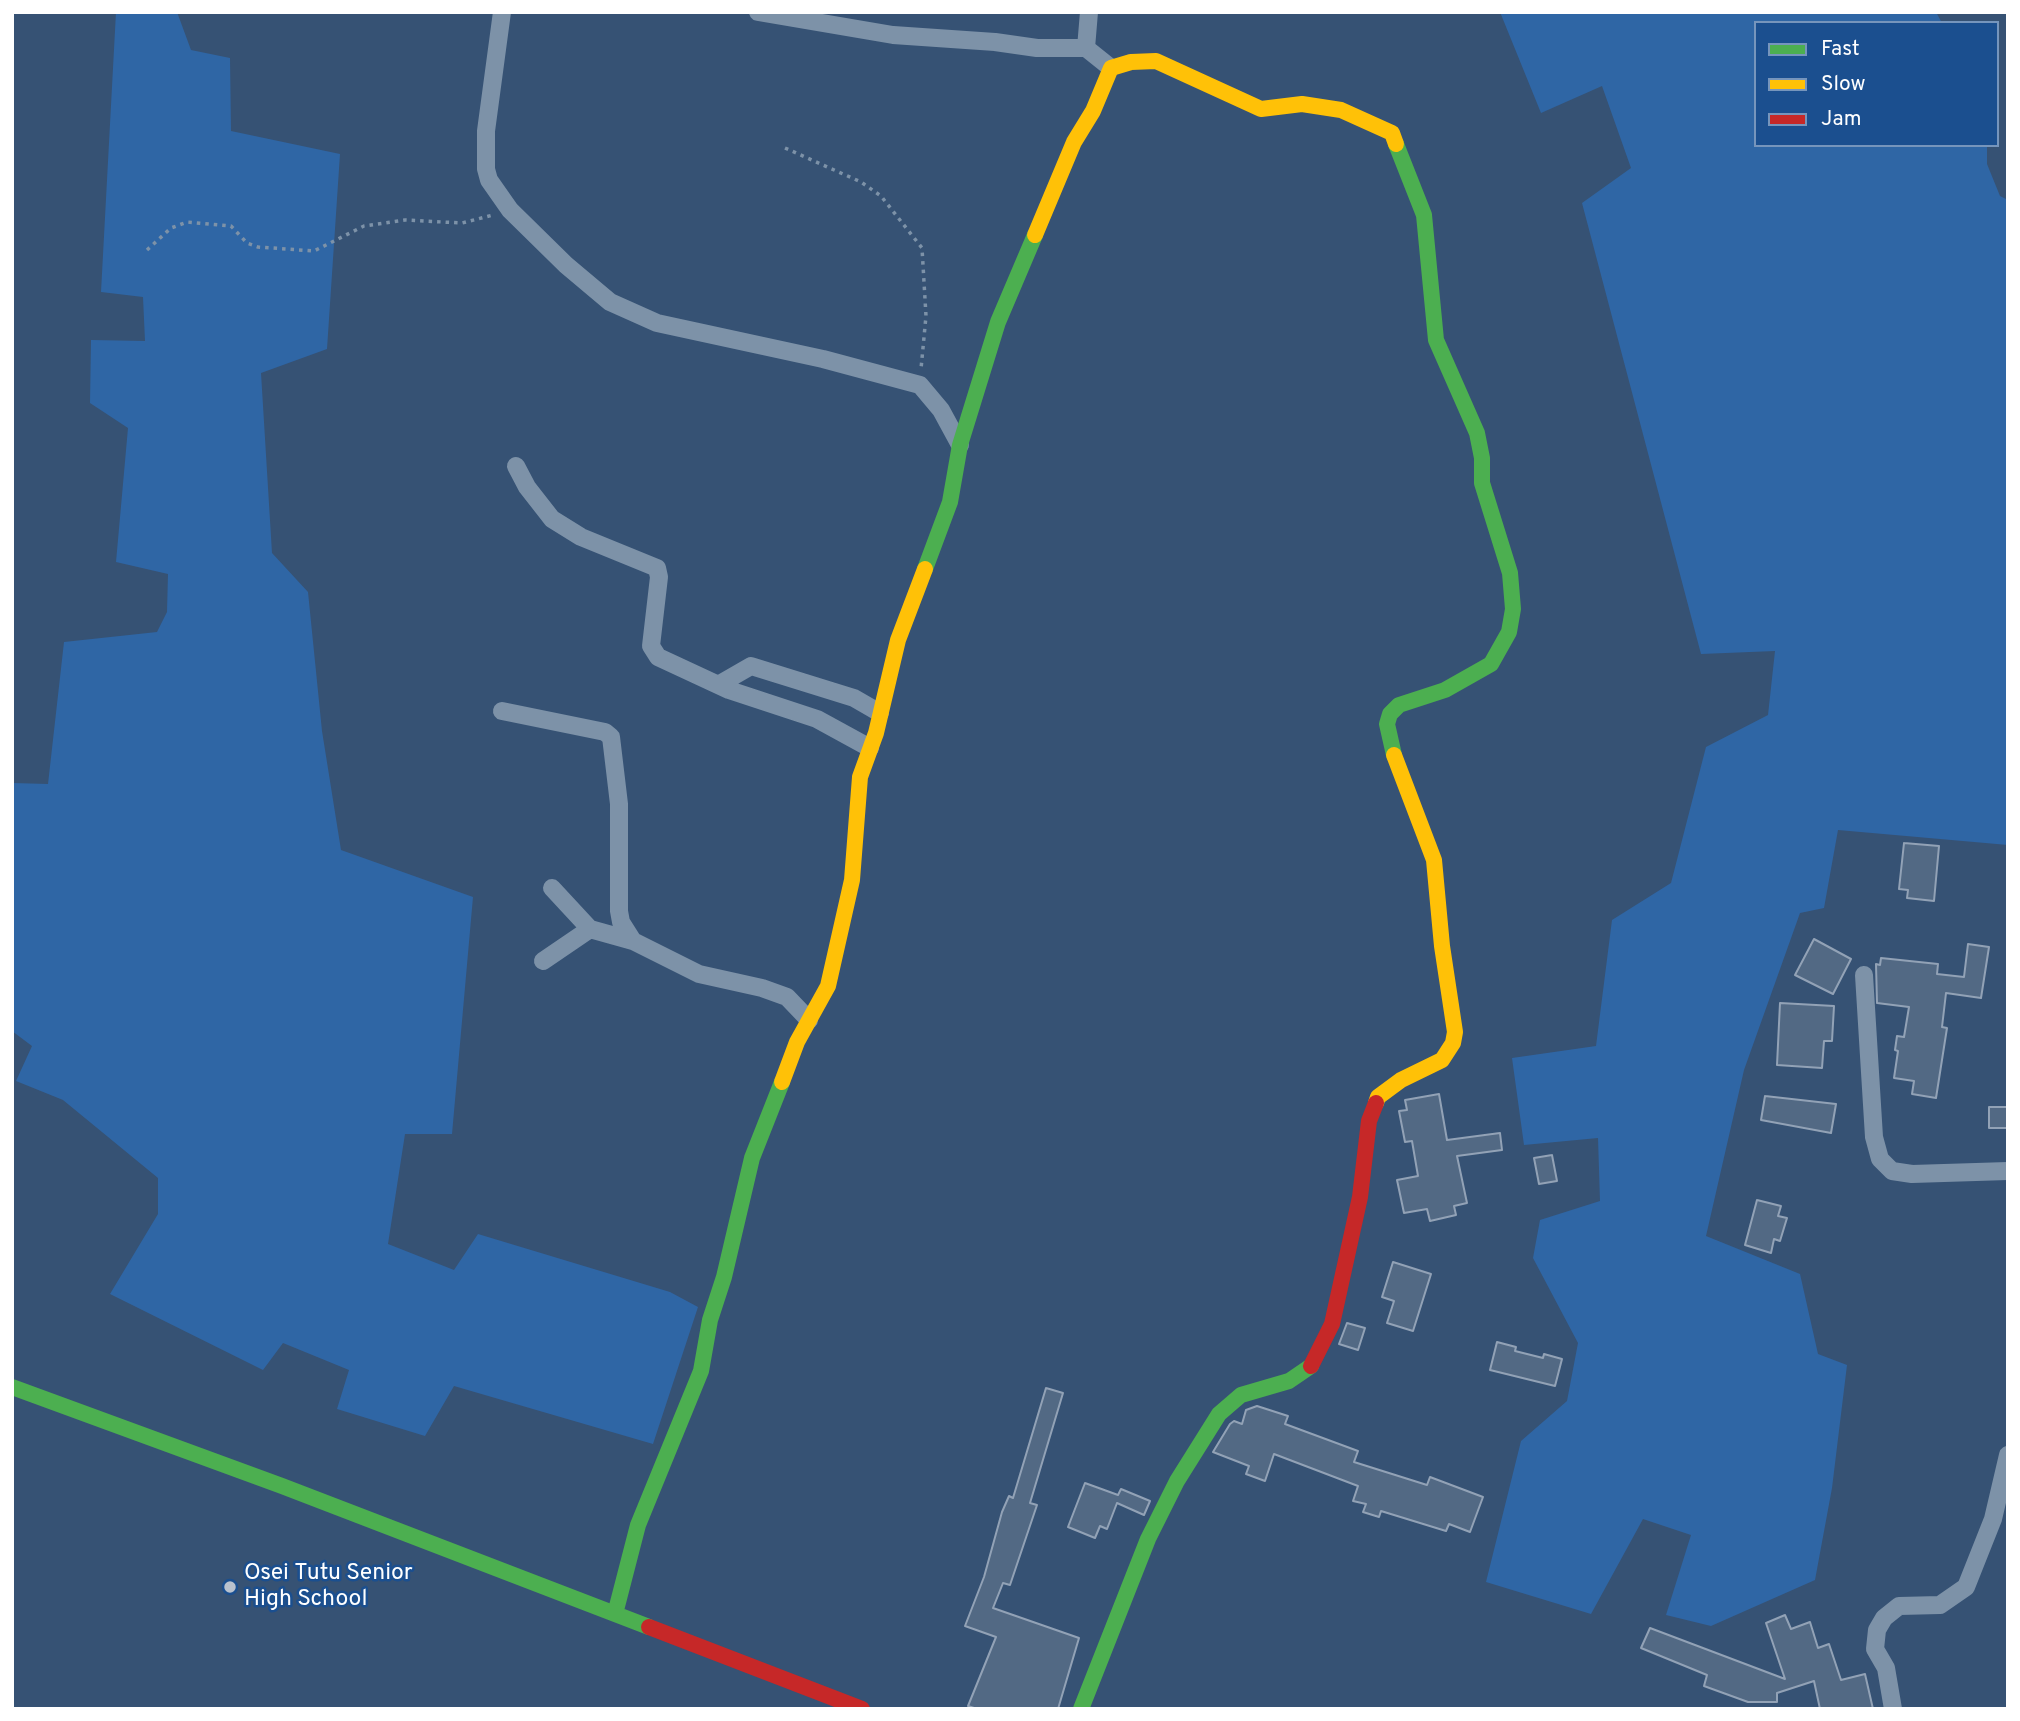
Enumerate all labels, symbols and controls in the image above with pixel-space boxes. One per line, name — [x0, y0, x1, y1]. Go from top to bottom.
legend — [1754, 21, 1999, 147]
text: Fast — [1821, 36, 1860, 63]
text: Slow — [1821, 71, 1866, 98]
text: Jam — [1821, 106, 1862, 133]
place label: Osei Tutu Senior High School — [244, 1560, 413, 1614]
marker: Osei Tutu Senior High School — [222, 1579, 238, 1595]

